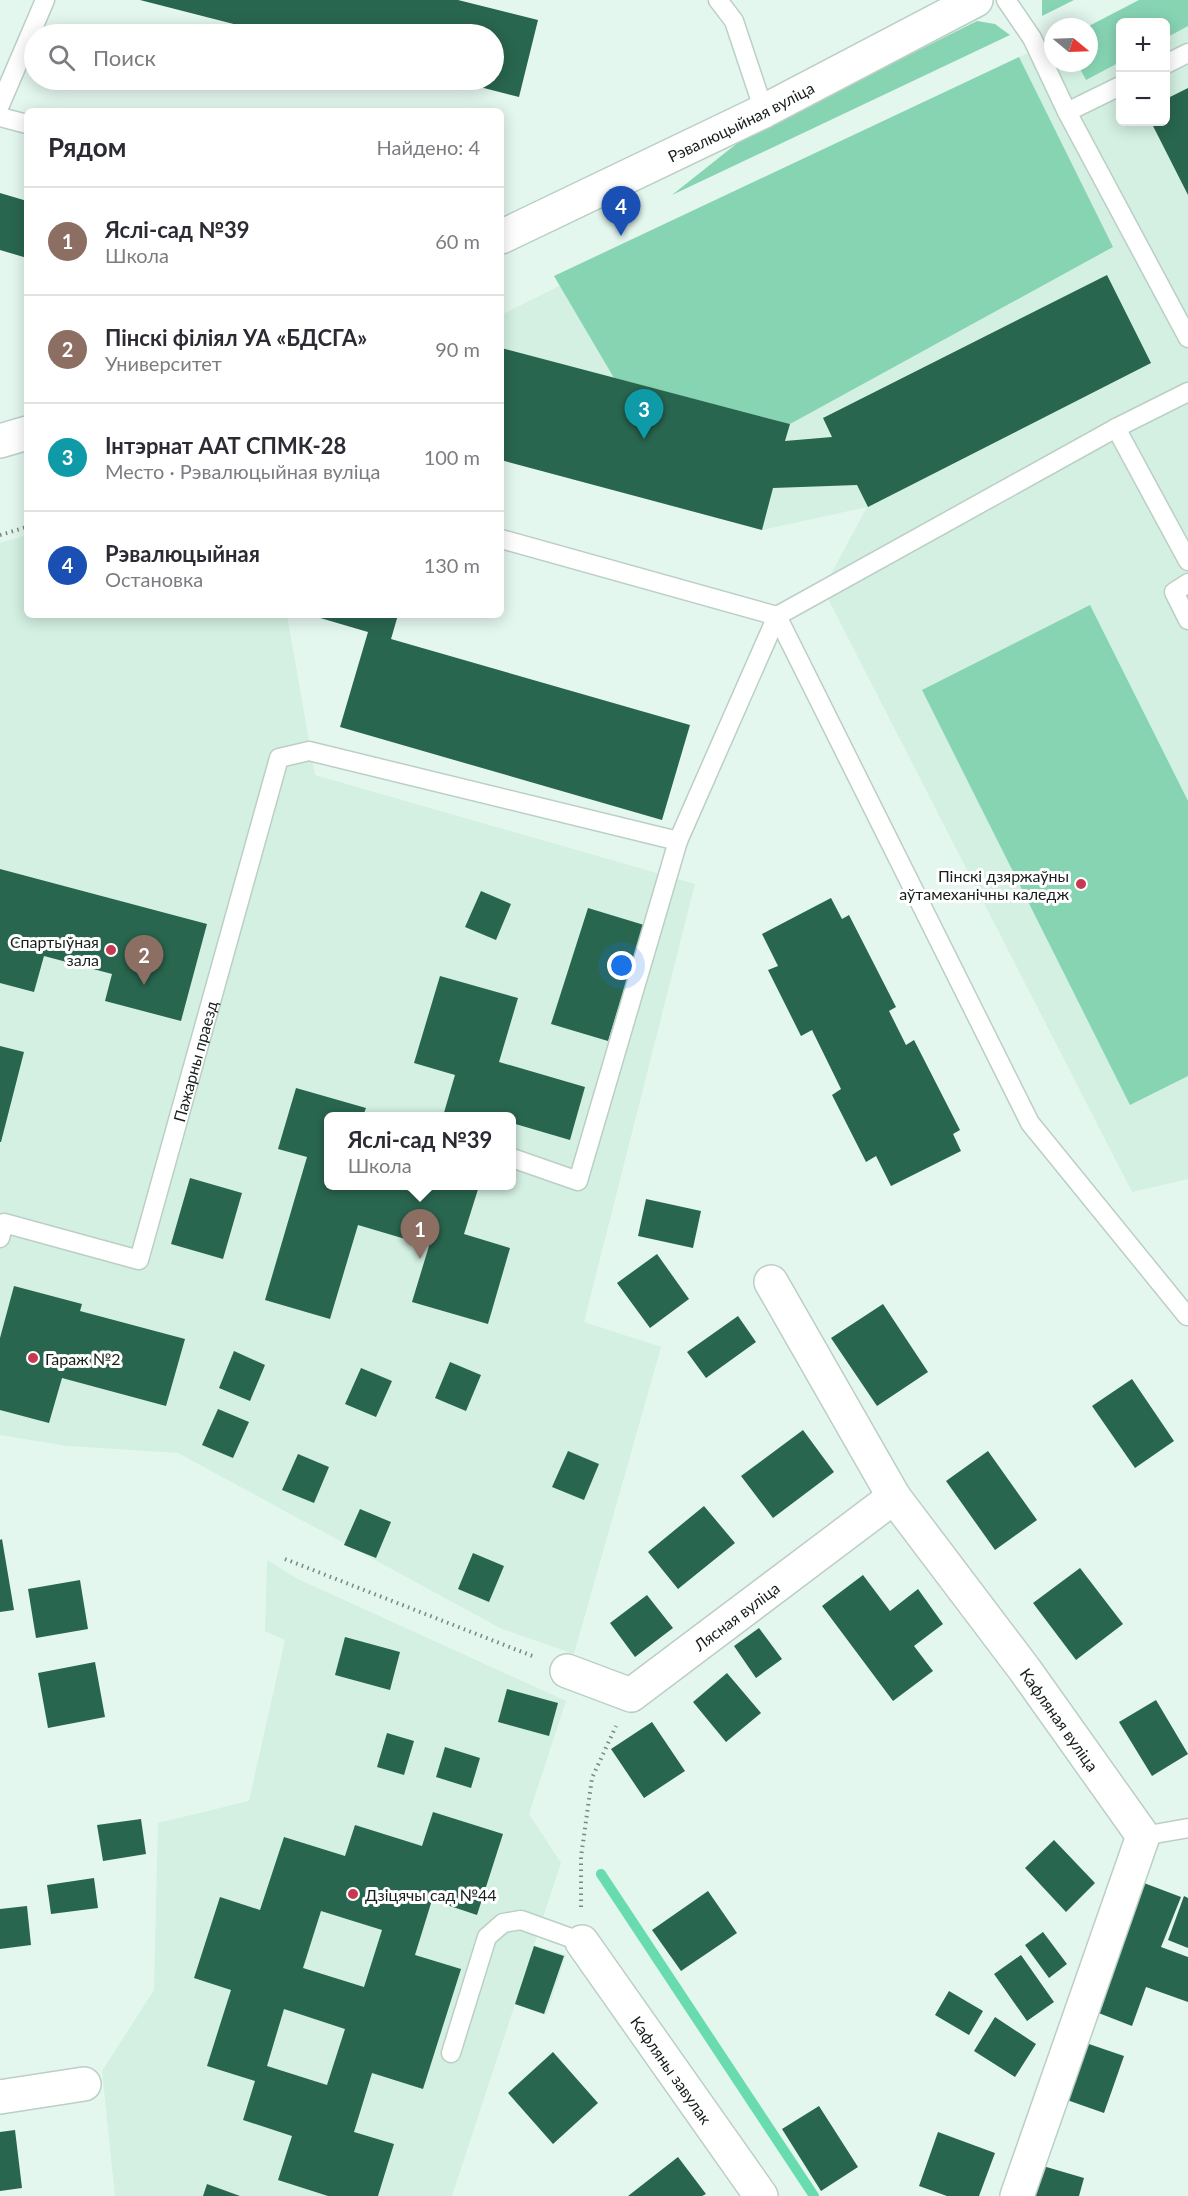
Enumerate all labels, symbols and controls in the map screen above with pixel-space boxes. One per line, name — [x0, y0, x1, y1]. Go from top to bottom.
north arrow — [1044, 18, 1098, 72]
map controls — [1116, 18, 1170, 126]
button: + — [1116, 18, 1170, 72]
search box — [24, 24, 504, 90]
icon: search — [45, 41, 78, 74]
text: Поиск — [93, 44, 156, 71]
button: − — [1116, 72, 1170, 126]
street label: Рэвалюцыйная вуліца — [664, 77, 817, 165]
text: Рядом — [48, 131, 126, 163]
text: Найдено: 4 — [377, 135, 480, 159]
pin: 4 — [602, 186, 640, 236]
text: Яслі-сад №39 — [105, 216, 250, 243]
text: 1 — [62, 229, 73, 253]
text: 60 m — [435, 229, 480, 253]
text: Школа — [105, 243, 169, 267]
text: Пінскі філіял УА «БДСГА» — [105, 324, 367, 351]
text: 2 — [62, 337, 73, 361]
text: 90 m — [435, 337, 480, 361]
text: Университет — [105, 351, 222, 375]
pin: 3 — [624, 390, 664, 439]
text: Інтэрнат ААТ СПМК-28 — [105, 432, 346, 459]
text: 3 — [62, 445, 73, 469]
text: 100 m — [424, 445, 480, 469]
text: Место · Рэвалюцыйная вуліца — [105, 459, 380, 483]
text: Рэвалюцыйная — [105, 540, 260, 567]
text: 4 — [62, 553, 73, 577]
text: 130 m — [424, 553, 480, 577]
text: Остановка — [105, 567, 203, 591]
place label: Пінскі дзяржаўны аўтамеханічны каледж — [899, 866, 1069, 903]
marker: Пінскі дзяржаўны аўтамеханічны каледж — [1074, 877, 1088, 891]
place label: Спартыўная зала — [10, 932, 99, 969]
pin: 2 — [124, 936, 164, 985]
marker: Спартыўная зала — [104, 943, 118, 957]
your location — [607, 951, 636, 980]
street label: Пажарны праезд — [169, 998, 220, 1124]
popup — [324, 1112, 516, 1190]
text: Яслі-сад №39 — [348, 1126, 492, 1153]
text: Школа — [348, 1153, 412, 1177]
pin: 1 — [400, 1210, 440, 1259]
place label: Гараж №2 — [45, 1349, 121, 1368]
marker: Гараж №2 — [26, 1351, 40, 1365]
street label: Лясная вуліца — [689, 1578, 783, 1655]
street label: Кафляная вуліца — [1017, 1664, 1103, 1774]
place label: Дзіцячы сад №44 — [365, 1885, 497, 1904]
marker: Дзіцячы сад №44 — [346, 1887, 360, 1901]
street label: Кафляны завулак — [627, 2012, 717, 2128]

